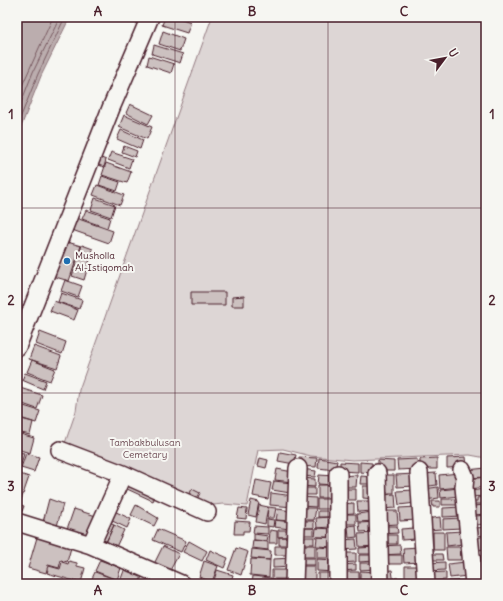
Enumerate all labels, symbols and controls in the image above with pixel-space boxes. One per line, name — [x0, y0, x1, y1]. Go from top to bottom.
text: A — [94, 3, 103, 20]
text: B — [248, 3, 257, 20]
text: C — [400, 3, 409, 20]
north arrow — [425, 38, 465, 78]
text: U — [446, 46, 461, 60]
text: 1 — [8, 106, 14, 123]
text: 1 — [489, 106, 495, 123]
place label: Musholla Al-Istiqomah — [75, 249, 134, 274]
marker: Musholla Al-Istiqomah — [62, 256, 72, 266]
text: 2 — [7, 292, 15, 309]
text: 2 — [488, 292, 496, 309]
park label: Tambakbulusan Cemetary — [110, 436, 181, 461]
text: 3 — [7, 478, 15, 495]
text: 3 — [488, 478, 496, 495]
text: A — [94, 582, 103, 599]
text: B — [248, 582, 257, 599]
text: C — [400, 582, 409, 599]

